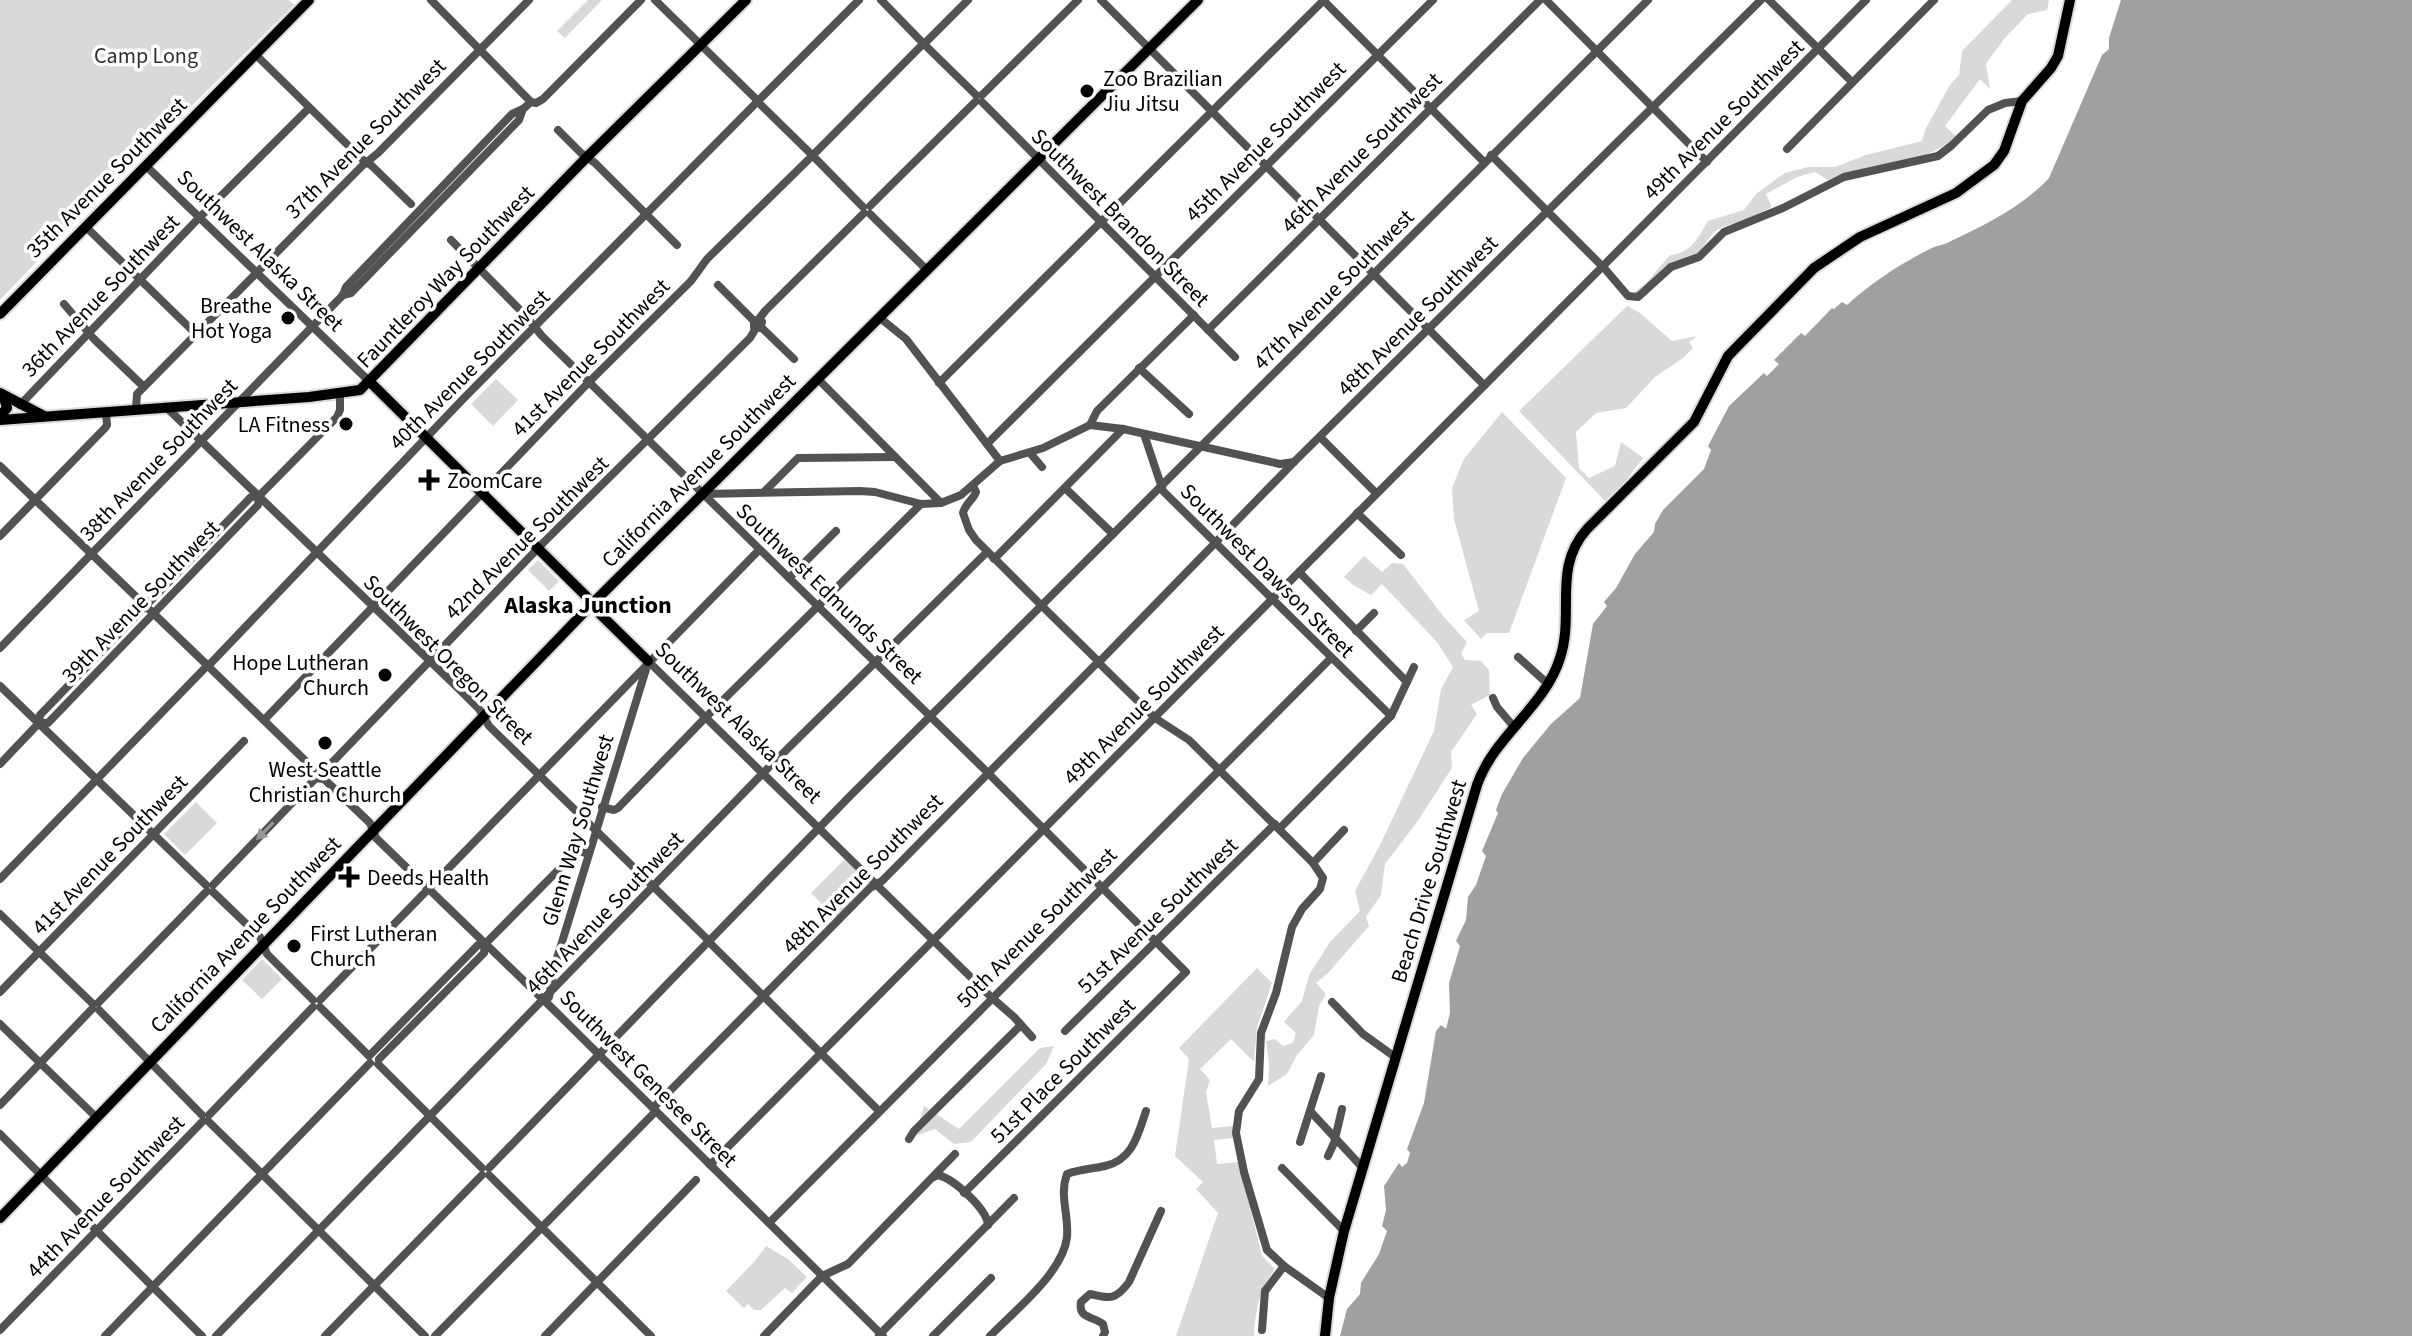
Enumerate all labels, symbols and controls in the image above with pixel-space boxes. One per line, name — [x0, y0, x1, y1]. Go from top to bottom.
street label: 49th Avenue Southwest — [1636, 32, 1812, 207]
park label: Camp Long — [94, 40, 198, 72]
street label: 37th Avenue Southwest — [278, 51, 454, 226]
street label: 45th Avenue Southwest — [1178, 54, 1354, 229]
place label: Zoo Brazilian Jiu Jitsu — [1103, 63, 1223, 120]
street label: 46th Avenue Southwest — [1274, 65, 1450, 240]
marker: Zoo Brazilian Jiu Jitsu — [1078, 82, 1096, 100]
street label: 35th Avenue Southwest — [19, 90, 195, 265]
street label: Southwest Brandon Street — [1024, 121, 1217, 315]
street label: Southwest Alaska Street — [170, 162, 351, 340]
street label: Fauntleroy Way Southwest — [350, 178, 542, 375]
street label: 47th Avenue Southwest — [1246, 202, 1422, 377]
street label: 36th Avenue Southwest — [14, 207, 188, 384]
street label: 48th Avenue Southwest — [1330, 228, 1506, 403]
street label: 41st Avenue Southwest — [504, 271, 678, 444]
street label: 40th Avenue Southwest — [382, 282, 558, 457]
place label: Breathe Hot Yoga — [191, 290, 272, 347]
marker: Breathe Hot Yoga — [279, 309, 297, 327]
street label: California Avenue Southwest — [594, 366, 804, 575]
street label: 38th Avenue Southwest — [72, 371, 246, 548]
place label: LA Fitness — [238, 409, 330, 441]
marker: LA Fitness — [337, 415, 355, 433]
street label: 42nd Avenue Southwest — [437, 448, 616, 627]
place label: ZoomCare — [447, 465, 543, 497]
marker: ZoomCare — [418, 469, 440, 491]
street label: Southwest Dawson Street — [1173, 476, 1362, 666]
street label: Southwest Edmunds Street — [729, 496, 930, 692]
street label: 39th Avenue Southwest — [54, 513, 228, 690]
street label: Southwest Oregon Street — [356, 567, 541, 752]
district label: Alaska Junction — [503, 588, 672, 623]
street label: 49th Avenue Southwest — [1056, 617, 1232, 792]
street label: Southwest Alaska Street — [648, 634, 829, 812]
place label: Hope Lutheran Church — [232, 647, 369, 704]
marker: Hope Lutheran Church — [376, 666, 394, 684]
street label: Glenn Way Southwest — [534, 730, 623, 930]
marker: West Seattle Christian Church — [316, 734, 334, 752]
place label: West Seattle Christian Church — [249, 754, 401, 811]
street label: 41st Avenue Southwest — [24, 767, 195, 942]
street label: Beach Drive Southwest — [1383, 775, 1475, 987]
street label: 48th Avenue Southwest — [775, 786, 951, 961]
one-way arrow — [256, 822, 274, 841]
street label: 46th Avenue Southwest — [518, 824, 692, 1001]
street label: California Avenue Southwest — [143, 828, 349, 1041]
street label: 51st Avenue Southwest — [1070, 830, 1246, 1001]
street label: 50th Avenue Southwest — [949, 840, 1125, 1015]
place label: Deeds Health — [367, 862, 489, 894]
marker: Deeds Health — [338, 866, 360, 888]
place label: First Lutheran Church — [310, 918, 437, 975]
marker: First Lutheran Church — [285, 937, 303, 955]
street label: Southwest Genesee Street — [552, 982, 745, 1175]
street label: 51st Place Southwest — [983, 990, 1143, 1151]
street label: 44th Avenue Southwest — [19, 1108, 193, 1285]

